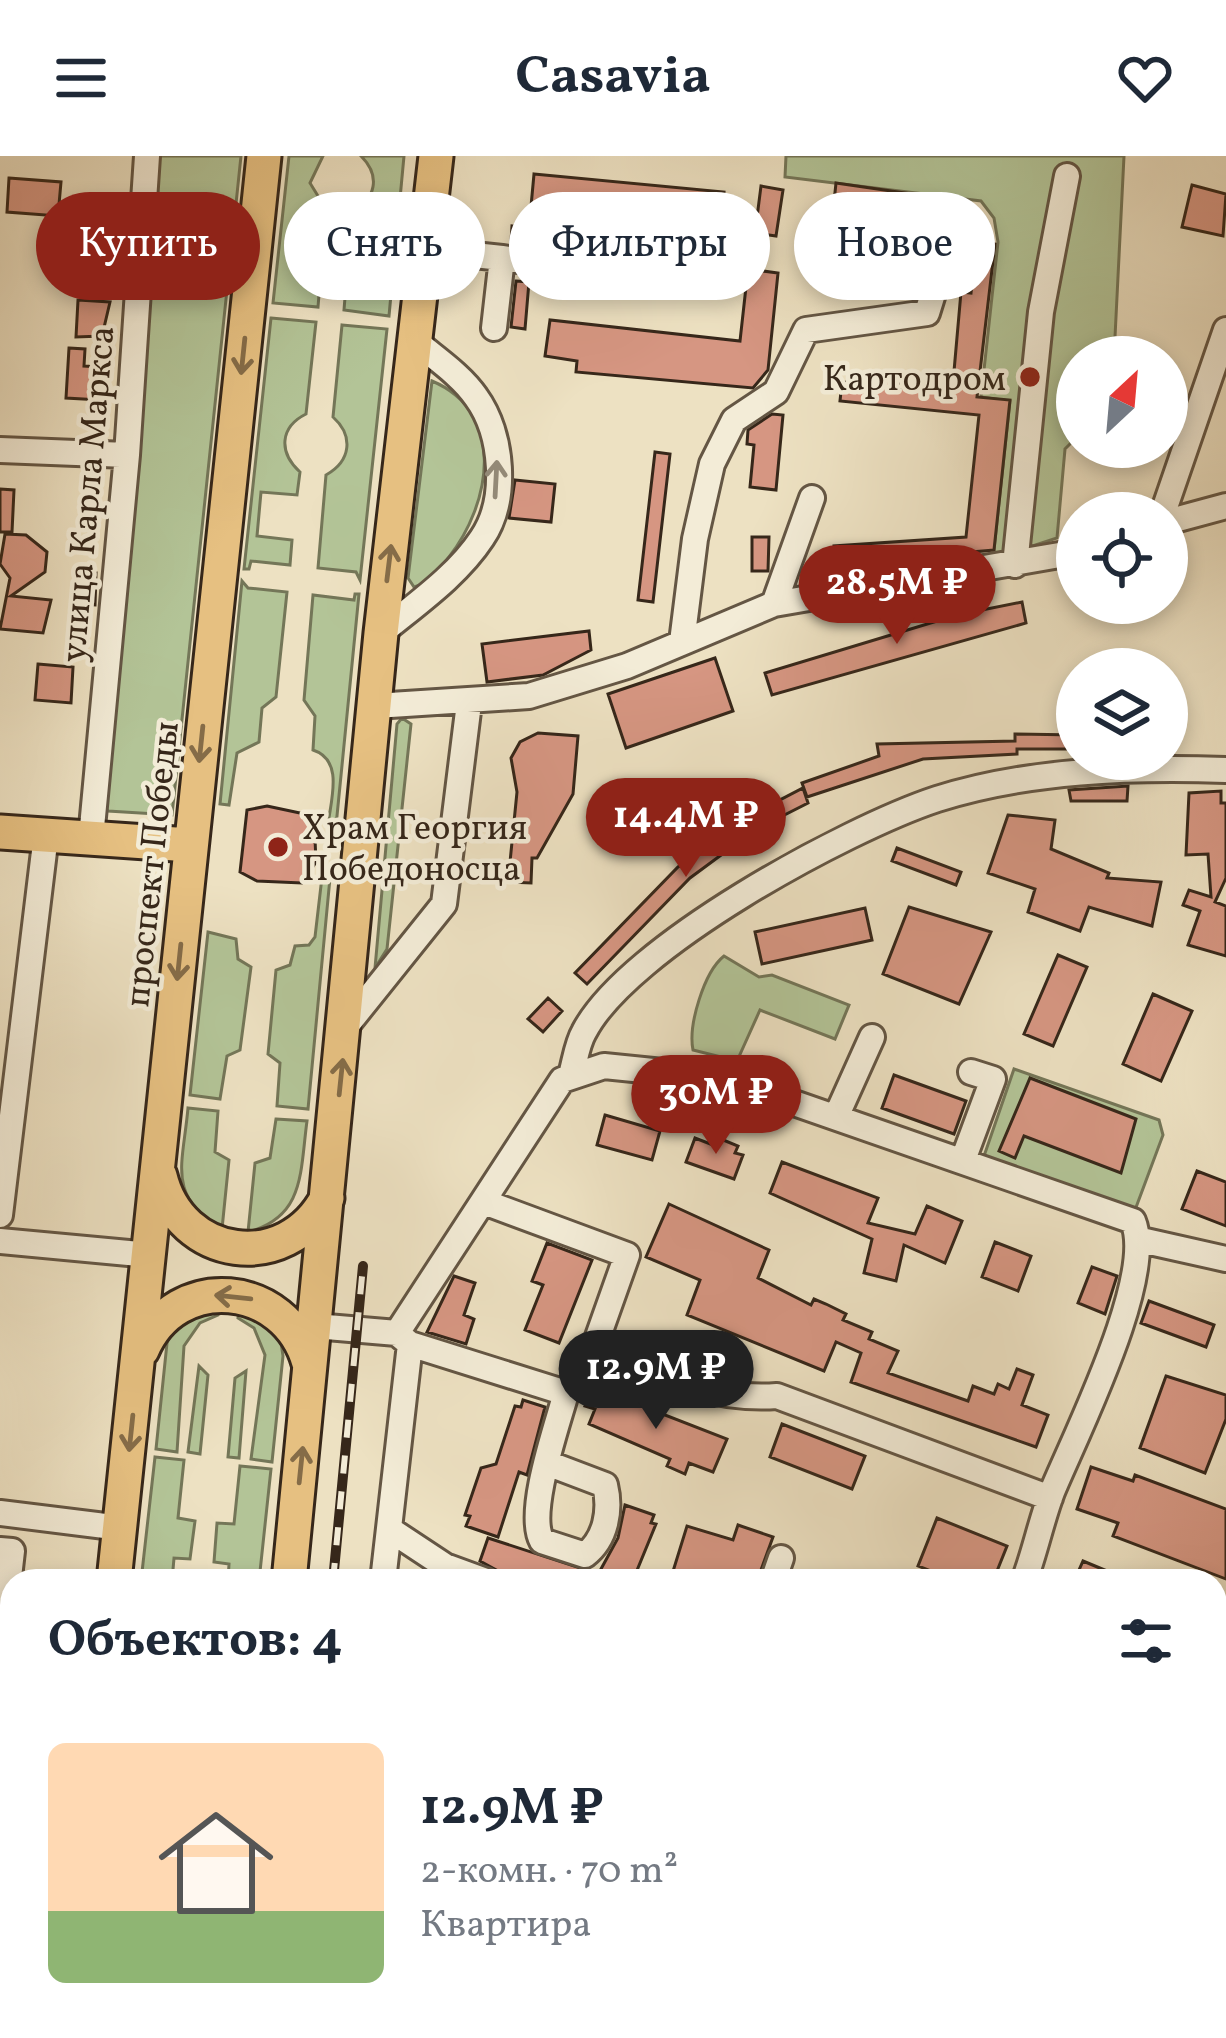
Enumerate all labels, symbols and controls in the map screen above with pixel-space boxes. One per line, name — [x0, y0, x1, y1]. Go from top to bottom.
text: Casavia — [515, 41, 711, 116]
icon: menu — [48, 45, 114, 111]
icon: heart — [1112, 45, 1178, 111]
chip: Купить — [36, 192, 260, 300]
chip: Снять — [284, 192, 485, 300]
chip: Фильтры — [509, 192, 770, 300]
chip: Новое — [794, 192, 995, 300]
street label: улица Карла Маркса — [50, 324, 130, 665]
one-way arrow — [231, 336, 254, 375]
north arrow — [1056, 336, 1188, 468]
map controls — [1056, 336, 1188, 780]
place label: Картодром — [823, 356, 1006, 406]
marker: Картодром — [1017, 364, 1043, 390]
one-way arrow — [485, 460, 508, 499]
button: locate — [1056, 492, 1188, 624]
one-way arrow — [379, 544, 401, 583]
pin: 28.5M ₽ — [786, 545, 1008, 647]
text: 28.5M ₽ — [826, 557, 968, 611]
button: layers — [1056, 648, 1188, 780]
street label: проспект Победы — [114, 719, 194, 1010]
one-way arrow — [190, 724, 212, 763]
pin: 14.4M ₽ — [575, 778, 797, 880]
text: 14.4M ₽ — [613, 790, 759, 844]
place label: Храм Георгия Победоносца — [302, 805, 527, 896]
marker: Храм Георгия Победоносца — [265, 834, 291, 860]
one-way arrow — [167, 942, 190, 981]
pin: 30M ₽ — [632, 1055, 800, 1157]
one-way arrow — [330, 1058, 353, 1097]
text: 30M ₽ — [658, 1067, 774, 1121]
one-way arrow — [214, 1285, 253, 1308]
pin: 12.9M ₽ — [545, 1330, 767, 1432]
text: 12.9M ₽ — [586, 1342, 726, 1396]
one-way arrow — [119, 1413, 142, 1452]
one-way arrow — [290, 1446, 313, 1485]
text: Объектов: 4 — [48, 1606, 343, 1677]
icon: filters — [1113, 1608, 1179, 1674]
text: 12.9M ₽ — [420, 1774, 604, 1845]
icon: home — [144, 1791, 288, 1935]
text: 2-комн. · 70 m² — [420, 1845, 678, 1899]
text: Квартира — [420, 1899, 592, 1953]

